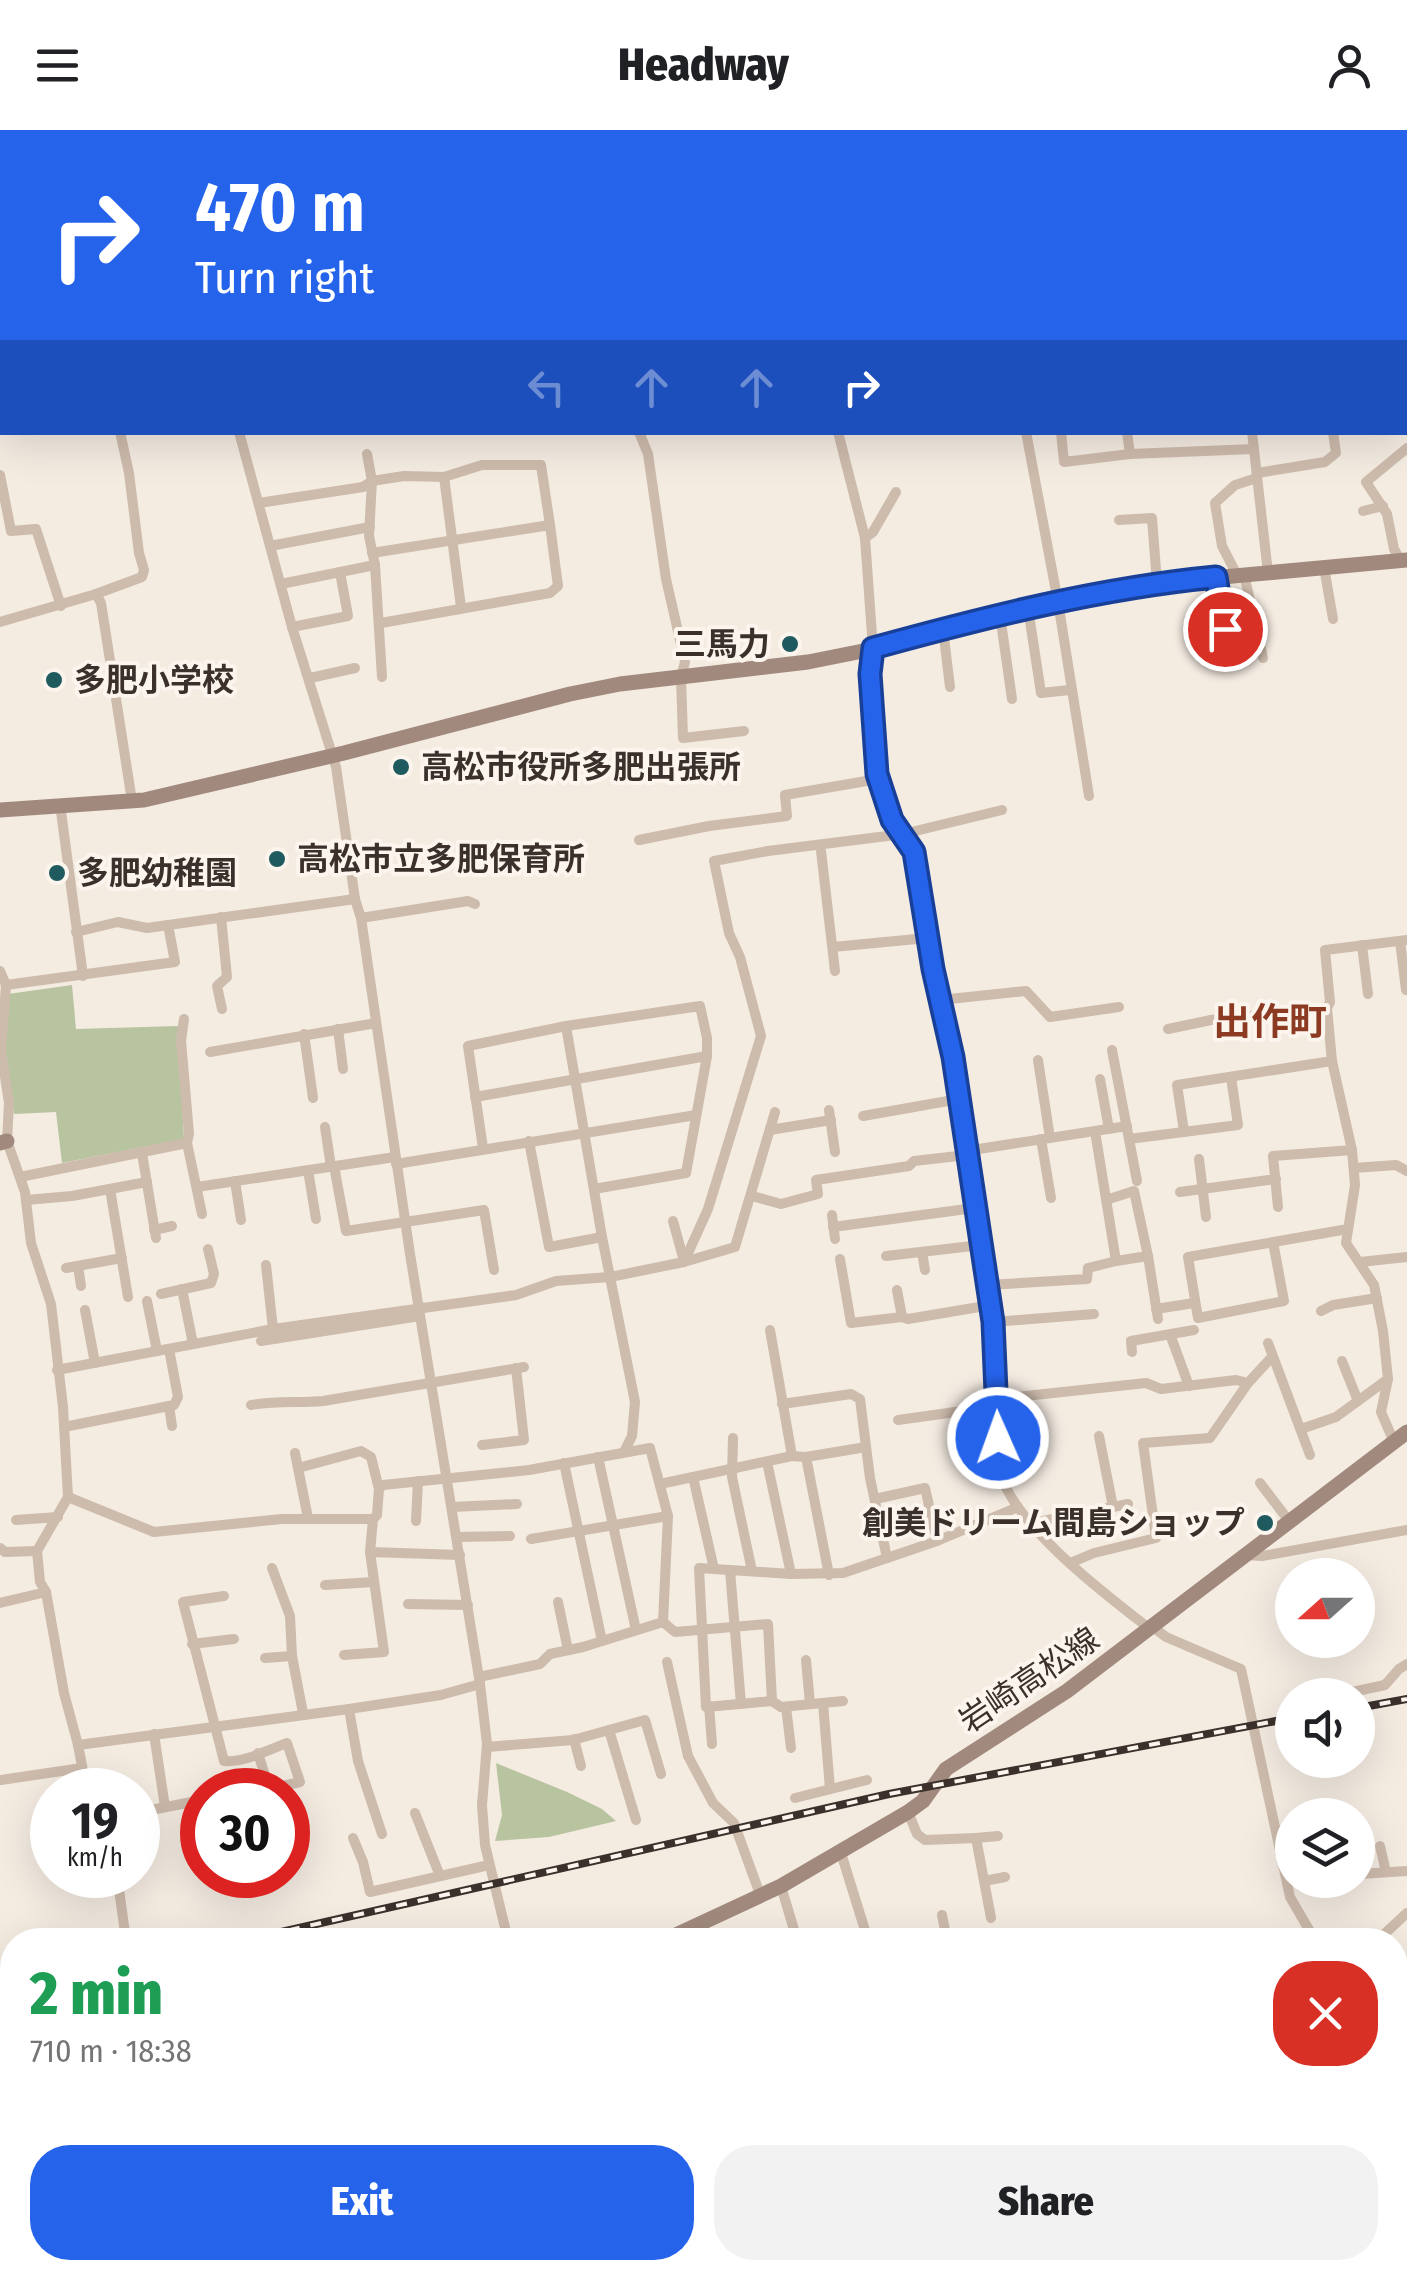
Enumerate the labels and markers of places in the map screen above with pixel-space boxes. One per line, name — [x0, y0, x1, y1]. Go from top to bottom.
pin — [1183, 587, 1268, 672]
place label: 三馬力 — [674, 625, 770, 663]
marker: 三馬力 — [779, 633, 801, 655]
place label: 多肥小学校 — [74, 661, 234, 699]
marker: 多肥小学校 — [43, 669, 65, 691]
place label: 高松市役所多肥出張所 — [421, 748, 741, 786]
marker: 高松市役所多肥出張所 — [390, 756, 412, 778]
place label: 高松市立多肥保育所 — [297, 840, 585, 878]
marker: 高松市立多肥保育所 — [266, 848, 288, 870]
place label: 多肥幼稚園 — [77, 854, 237, 892]
marker: 多肥幼稚園 — [46, 862, 68, 884]
place label: 創美ドリーム間島ショップ — [862, 1504, 1245, 1542]
marker: 創美ドリーム間島ショップ — [1254, 1512, 1276, 1534]

